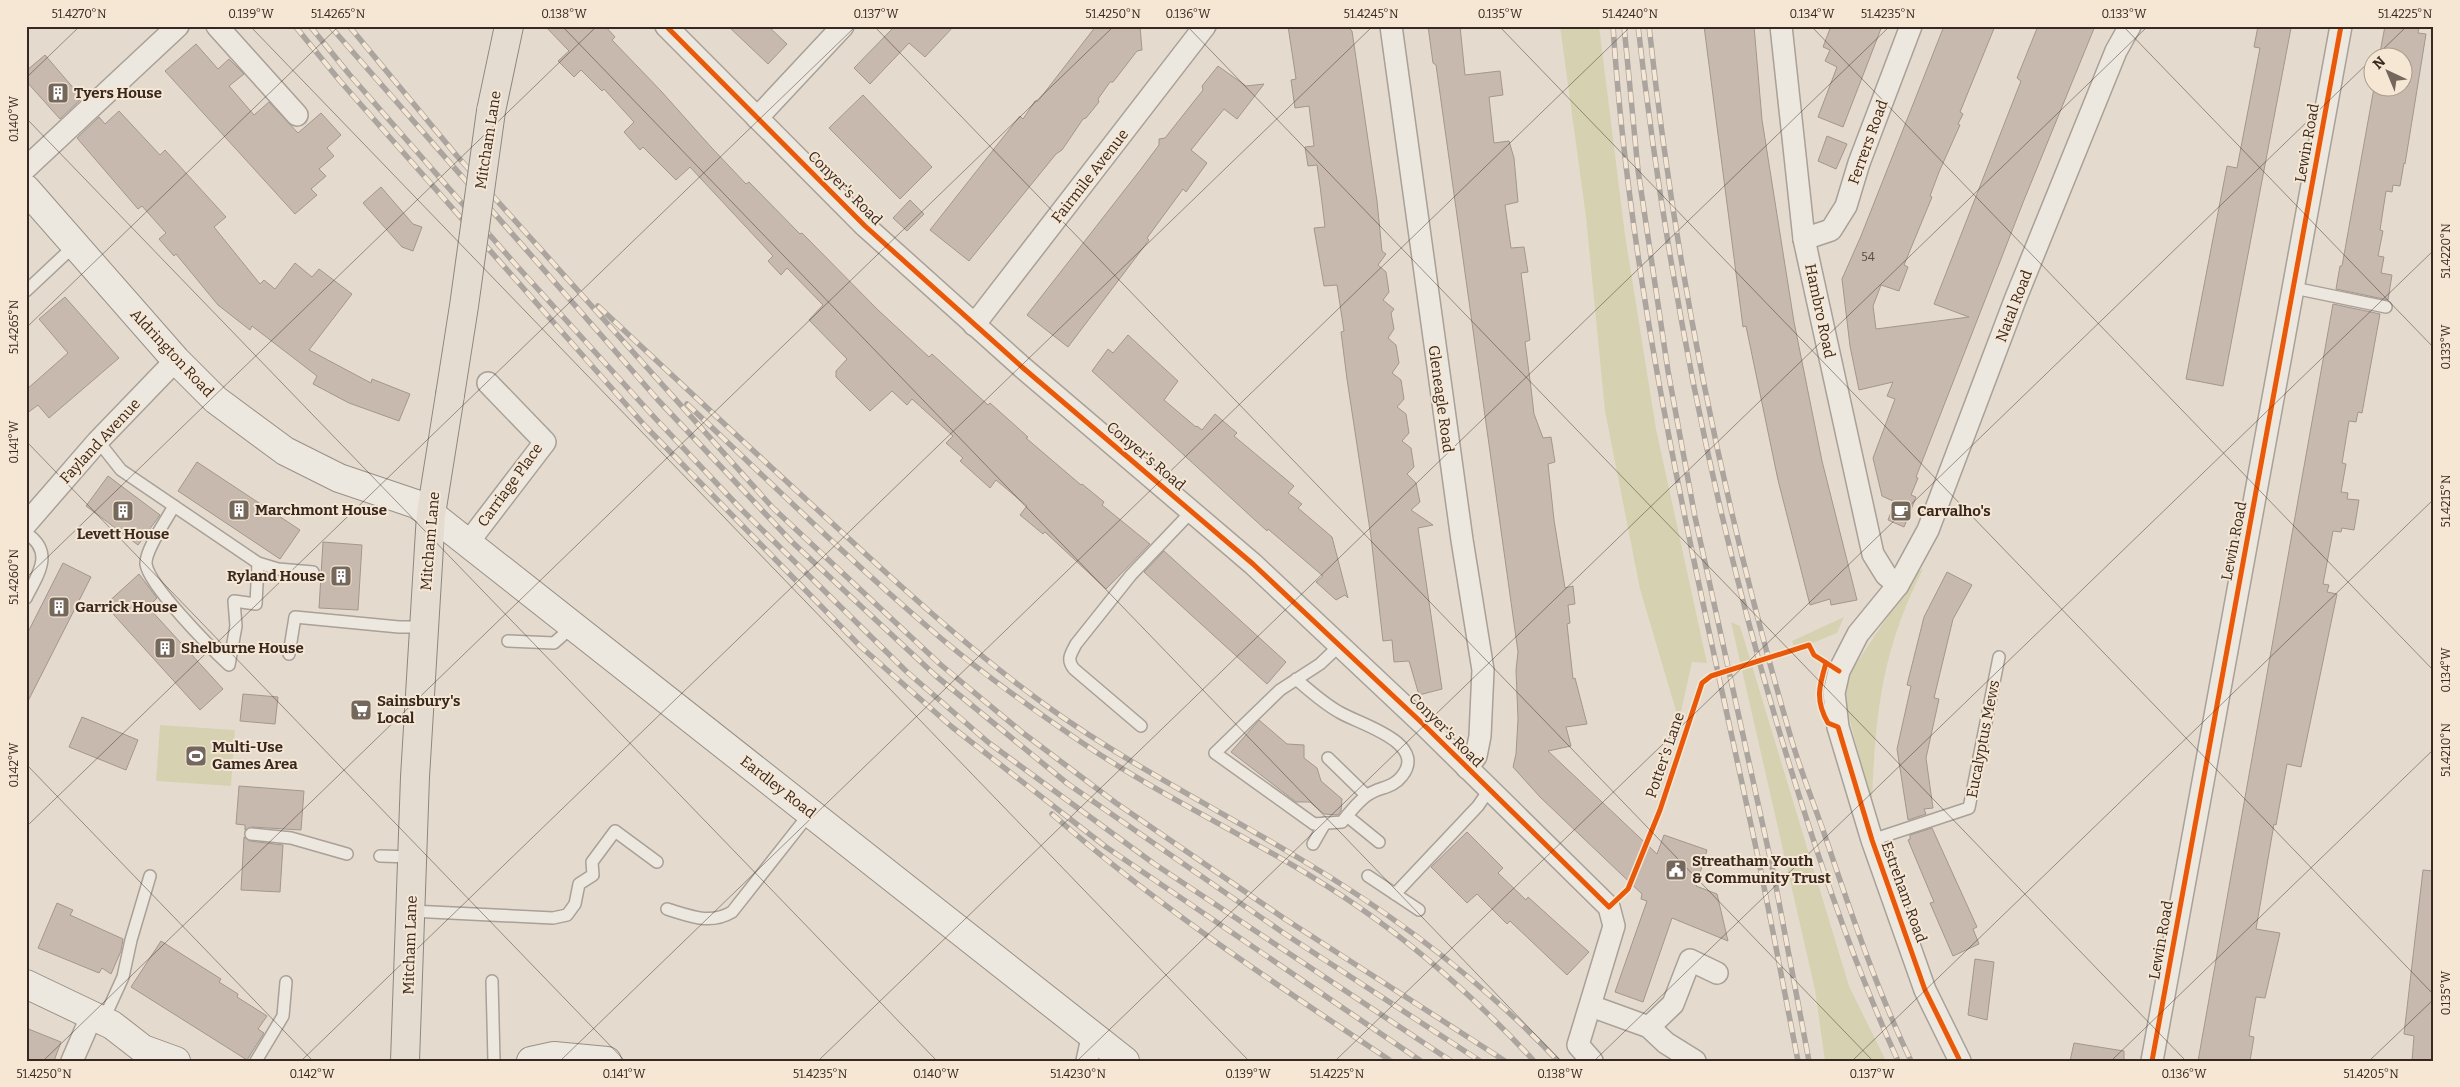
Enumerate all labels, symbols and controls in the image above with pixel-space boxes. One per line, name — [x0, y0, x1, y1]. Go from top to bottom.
text: 51.4270°N — [52, 7, 107, 21]
text: 0.139°W — [228, 7, 274, 21]
text: 51.4265°N — [311, 7, 366, 21]
text: 0.138°W — [541, 7, 588, 21]
text: 0.137°W — [854, 7, 899, 21]
text: 51.4250°N — [1085, 7, 1141, 21]
text: 0.136°W — [1165, 7, 1211, 21]
text: 51.4245°N — [1344, 7, 1399, 21]
text: 0.135°W — [1478, 7, 1523, 21]
text: 51.4240°N — [1602, 7, 1659, 21]
text: 0.134°W — [1790, 7, 1835, 21]
text: 51.4235°N — [1861, 7, 1916, 21]
text: 0.133°W — [2101, 7, 2147, 21]
text: 51.4225°N — [2378, 7, 2433, 21]
north arrow — [2362, 48, 2412, 98]
text: N — [2370, 53, 2389, 73]
building icon: Tyers House — [46, 81, 70, 105]
place label: Tyers House — [74, 84, 162, 102]
street label: Mitcham Lane — [471, 90, 505, 190]
text: 0.140°W — [7, 95, 21, 142]
street label: Ferrers Road — [1844, 97, 1892, 187]
street label: Lewin Road — [2291, 102, 2323, 184]
street label: Fairmile Avenue — [1048, 125, 1132, 227]
street label: Conyer's Road — [804, 147, 886, 229]
text: 51.4220°N — [2439, 223, 2453, 279]
house number: 54 — [1861, 250, 1875, 264]
street label: Hambro Road — [1801, 262, 1839, 360]
street label: Natal Road — [1992, 267, 2036, 345]
text: 51.4265°N — [7, 299, 21, 354]
street label: Aldrington Road — [127, 305, 218, 401]
text: 0.133°W — [2439, 324, 2453, 370]
street label: Gleneagle Road — [1425, 344, 1457, 454]
street label: Fayland Avenue — [56, 395, 144, 487]
street label: Conyer's Road — [1103, 418, 1189, 494]
text: 0.141°W — [7, 420, 21, 463]
street label: Carriage Place — [474, 440, 546, 530]
text: 51.4215°N — [2439, 474, 2453, 527]
street label: Mitcham Lane — [417, 491, 443, 591]
building icon: Marchmont House — [227, 498, 251, 522]
building icon: Levett House — [111, 499, 135, 523]
cafe icon: Carvalho's — [1889, 499, 1913, 523]
street label: Lewin Road — [2218, 500, 2251, 582]
place label: Marchmont House — [255, 501, 387, 519]
place label: Carvalho's — [1917, 502, 1991, 520]
place label: Levett House — [77, 525, 169, 543]
text: 51.4260°N — [7, 548, 21, 605]
building icon: Ryland House — [329, 564, 353, 588]
place label: Ryland House — [227, 567, 325, 585]
building icon: Garrick House — [47, 595, 71, 619]
place label: Garrick House — [75, 598, 177, 616]
building icon: Shelburne House — [153, 636, 177, 660]
place label: Shelburne House — [181, 639, 304, 657]
text: 0.134°W — [2439, 647, 2453, 692]
street label: Eucalyptus Mews — [1963, 679, 2003, 799]
street label: Conyer's Road — [1405, 689, 1487, 771]
place label: Sainsbury's Local — [377, 692, 460, 727]
supermarket icon: Sainsbury's Local — [349, 698, 373, 722]
street label: Potter's Lane — [1642, 710, 1688, 800]
text: 51.4210°N — [2439, 722, 2453, 777]
place label: Multi-Use Games Area — [212, 738, 298, 773]
text: 0.142°W — [7, 742, 21, 788]
sports icon: Multi-Use Games Area — [184, 744, 208, 768]
street label: Eardley Road — [737, 752, 819, 822]
street label: Estreham Road — [1877, 839, 1931, 945]
place label: Streatham Youth & Community Trust — [1692, 852, 1831, 887]
public building icon: Streatham Youth & Community Trust — [1664, 858, 1688, 882]
street label: Mitcham Lane — [399, 895, 421, 995]
street label: Lewin Road — [2145, 899, 2177, 981]
text: 0.135°W — [2439, 970, 2453, 1015]
text: 51.4250°N — [16, 1067, 72, 1081]
text: 0.142°W — [289, 1067, 335, 1081]
text: 0.141°W — [603, 1067, 646, 1081]
text: 51.4235°N — [793, 1067, 848, 1081]
text: 0.140°W — [913, 1067, 960, 1081]
text: 51.4230°N — [1050, 1067, 1107, 1081]
text: 0.139°W — [1225, 1067, 1271, 1081]
text: 51.4225°N — [1310, 1067, 1365, 1081]
text: 0.138°W — [1537, 1067, 1584, 1081]
text: 0.137°W — [1850, 1067, 1895, 1081]
text: 0.136°W — [2161, 1067, 2207, 1081]
text: 51.4205°N — [2343, 1067, 2399, 1081]

